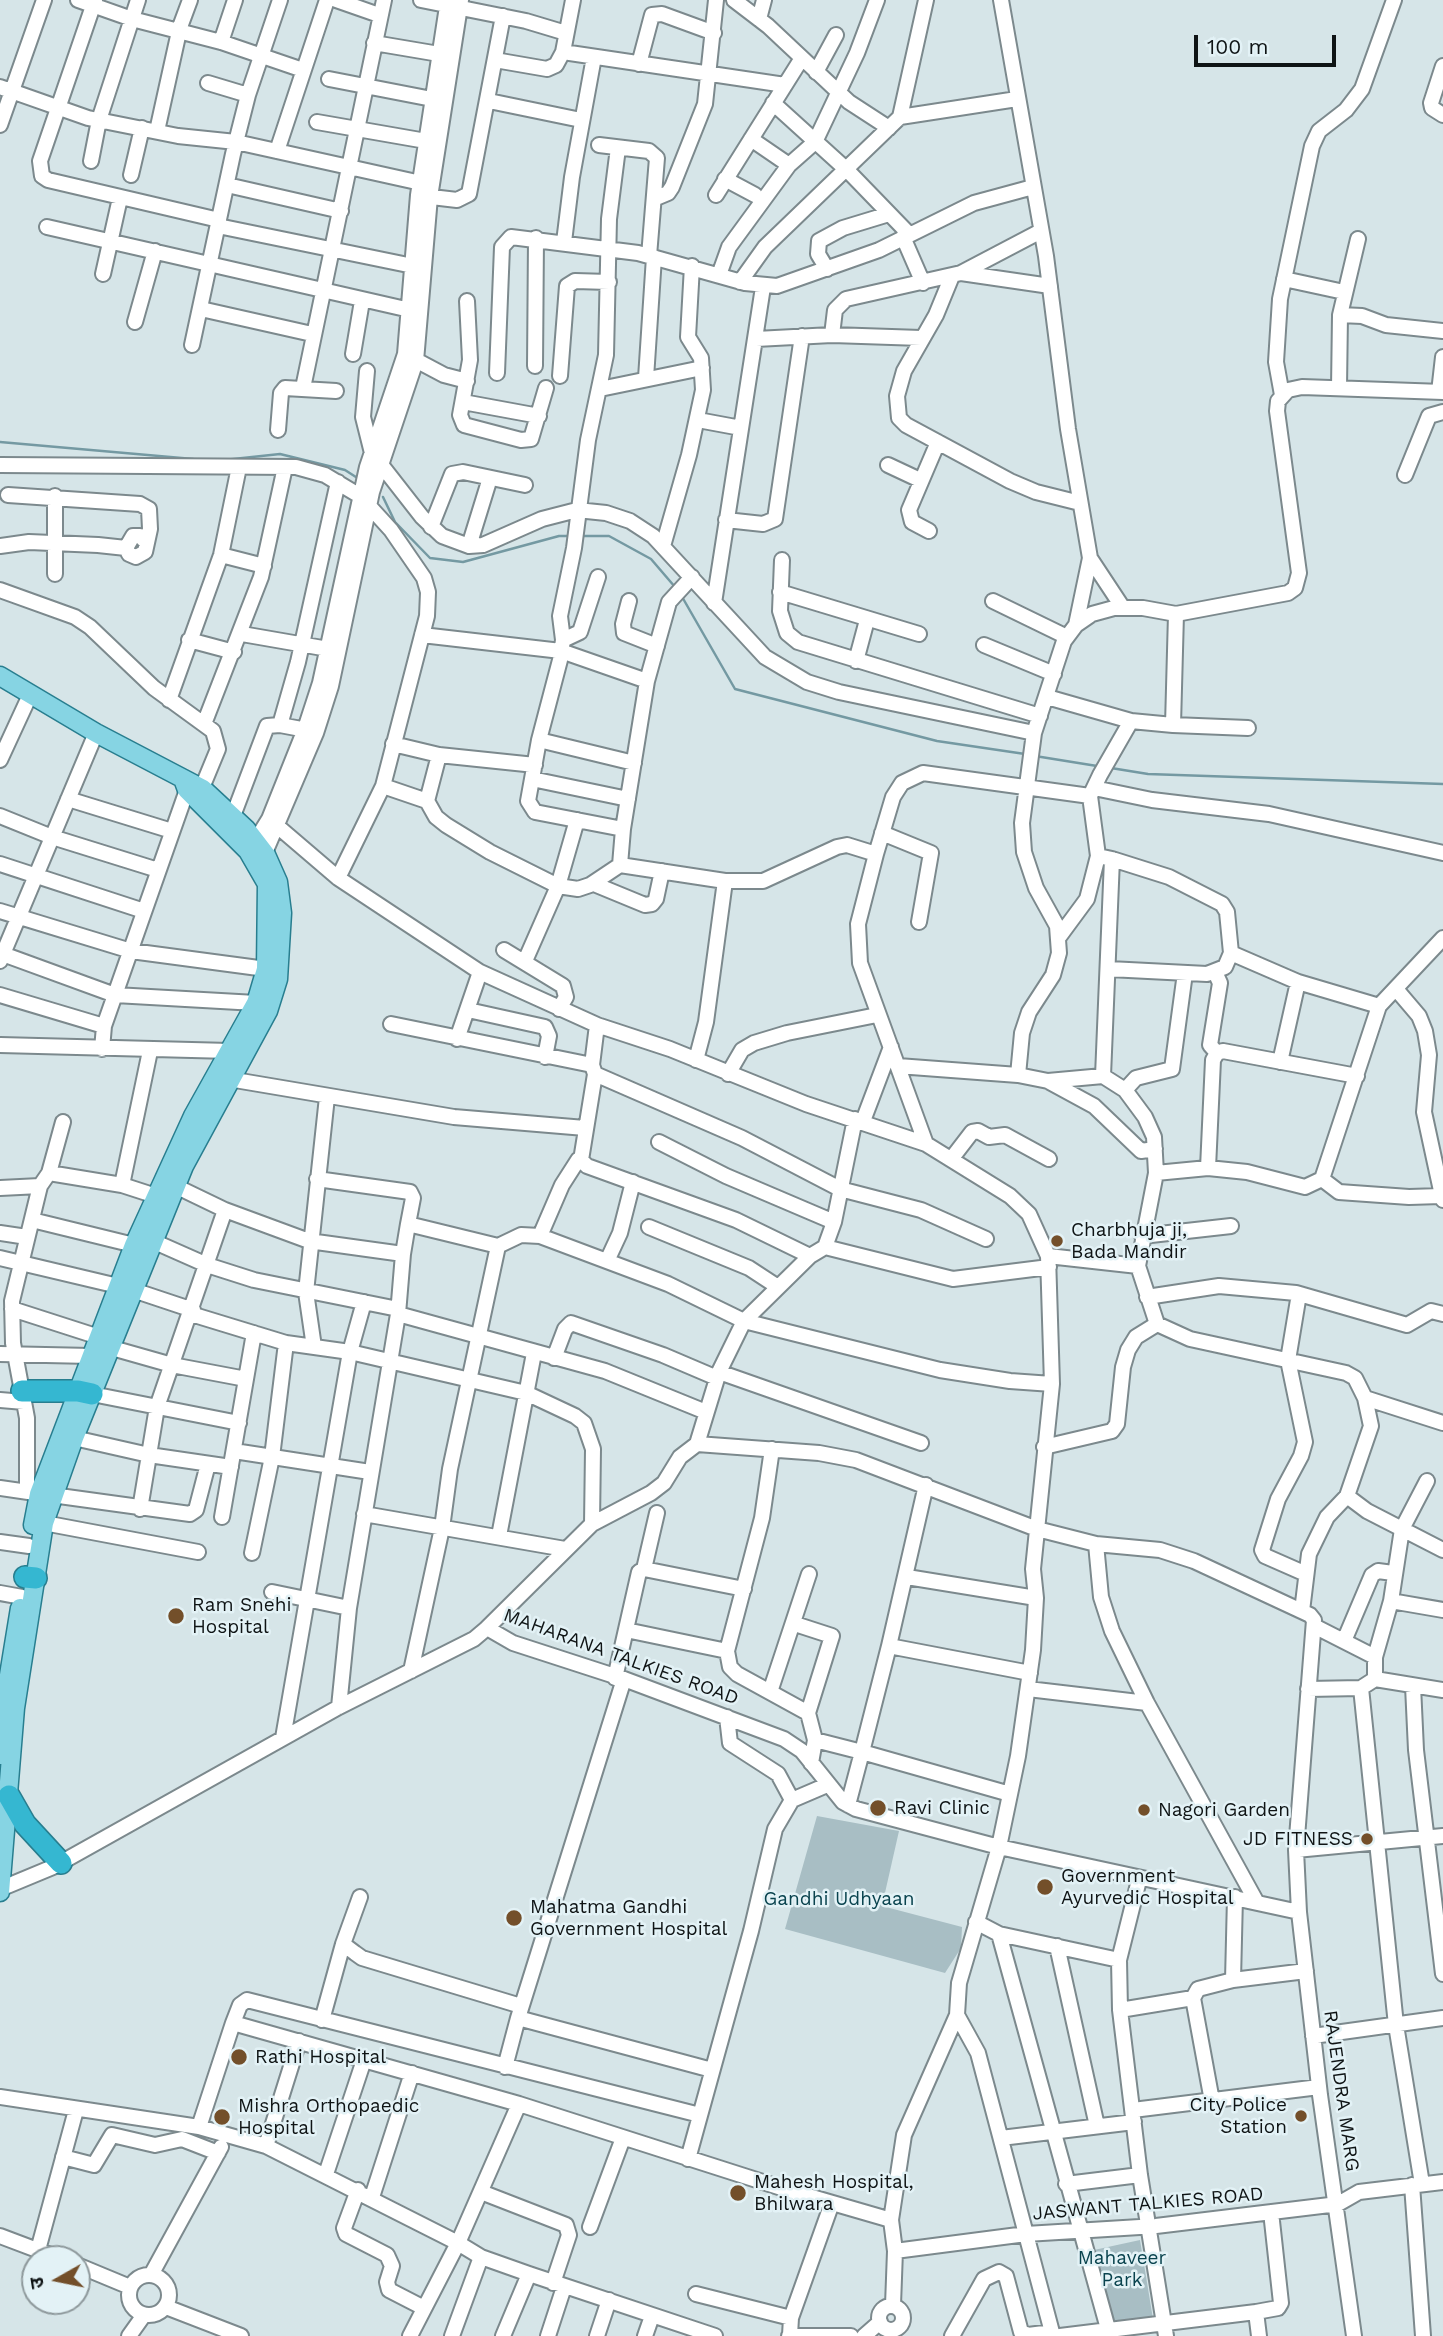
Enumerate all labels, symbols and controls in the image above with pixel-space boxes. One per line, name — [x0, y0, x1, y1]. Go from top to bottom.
scale bar — [1198, 21, 1340, 65]
text: 100 m — [1207, 34, 1269, 59]
place label: Charbhuja ji, Bada Mandir — [1071, 1219, 1187, 1263]
marker: Charbhuja ji, Bada Mandir — [1049, 1233, 1065, 1249]
place label: Ram Snehi Hospital — [192, 1594, 292, 1638]
street label: MAHARANA TALKIES ROAD — [500, 1604, 742, 1710]
marker: Ram Snehi Hospital — [166, 1606, 186, 1626]
place label: Ravi Clinic — [894, 1797, 990, 1819]
marker: Ravi Clinic — [868, 1798, 888, 1818]
place label: Nagori Garden — [1158, 1799, 1290, 1821]
marker: Nagori Garden — [1136, 1802, 1152, 1818]
place label: JD FITNESS — [1243, 1828, 1353, 1850]
marker: JD FITNESS — [1359, 1831, 1375, 1847]
place label: Government Ayurvedic Hospital — [1061, 1865, 1234, 1909]
marker: Government Ayurvedic Hospital — [1035, 1877, 1055, 1897]
park label: Gandhi Udhyaan — [763, 1888, 915, 1910]
place label: Mahatma Gandhi Government Hospital — [530, 1896, 727, 1940]
marker: Mahatma Gandhi Government Hospital — [504, 1908, 524, 1928]
street label: RAJENDRA MARG — [1318, 2009, 1364, 2173]
place label: Rathi Hospital — [255, 2046, 386, 2068]
marker: Rathi Hospital — [229, 2047, 249, 2067]
place label: City Police Station — [1189, 2094, 1287, 2138]
place label: Mishra Orthopaedic Hospital — [238, 2095, 419, 2139]
marker: Mishra Orthopaedic Hospital — [212, 2107, 232, 2127]
marker: City Police Station — [1293, 2108, 1309, 2124]
place label: Mahesh Hospital, Bhilwara — [754, 2171, 914, 2215]
marker: Mahesh Hospital, Bhilwara — [728, 2183, 748, 2203]
street label: JASWANT TALKIES ROAD — [1032, 2183, 1264, 2225]
north arrow — [21, 2245, 91, 2315]
park label: Mahaveer Park — [1078, 2247, 1166, 2291]
text: उ — [25, 2276, 49, 2290]

